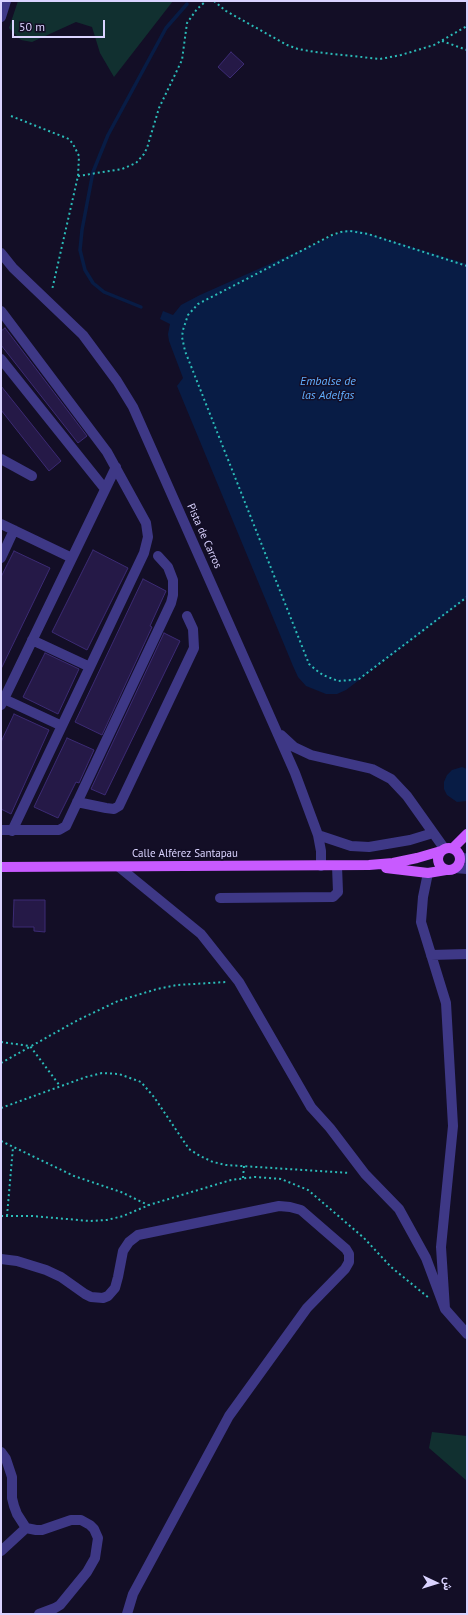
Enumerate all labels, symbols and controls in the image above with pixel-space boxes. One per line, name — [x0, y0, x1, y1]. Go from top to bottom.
scale bar — [14, 12, 107, 38]
text: 50 m — [19, 19, 45, 34]
water label: Embalse de las Adelfas — [300, 375, 356, 403]
street label: Pista de Carros — [184, 501, 224, 571]
street label: Calle Alférez Santapau — [132, 847, 238, 861]
north arrow — [416, 1563, 456, 1603]
text: ش — [441, 1577, 455, 1591]

